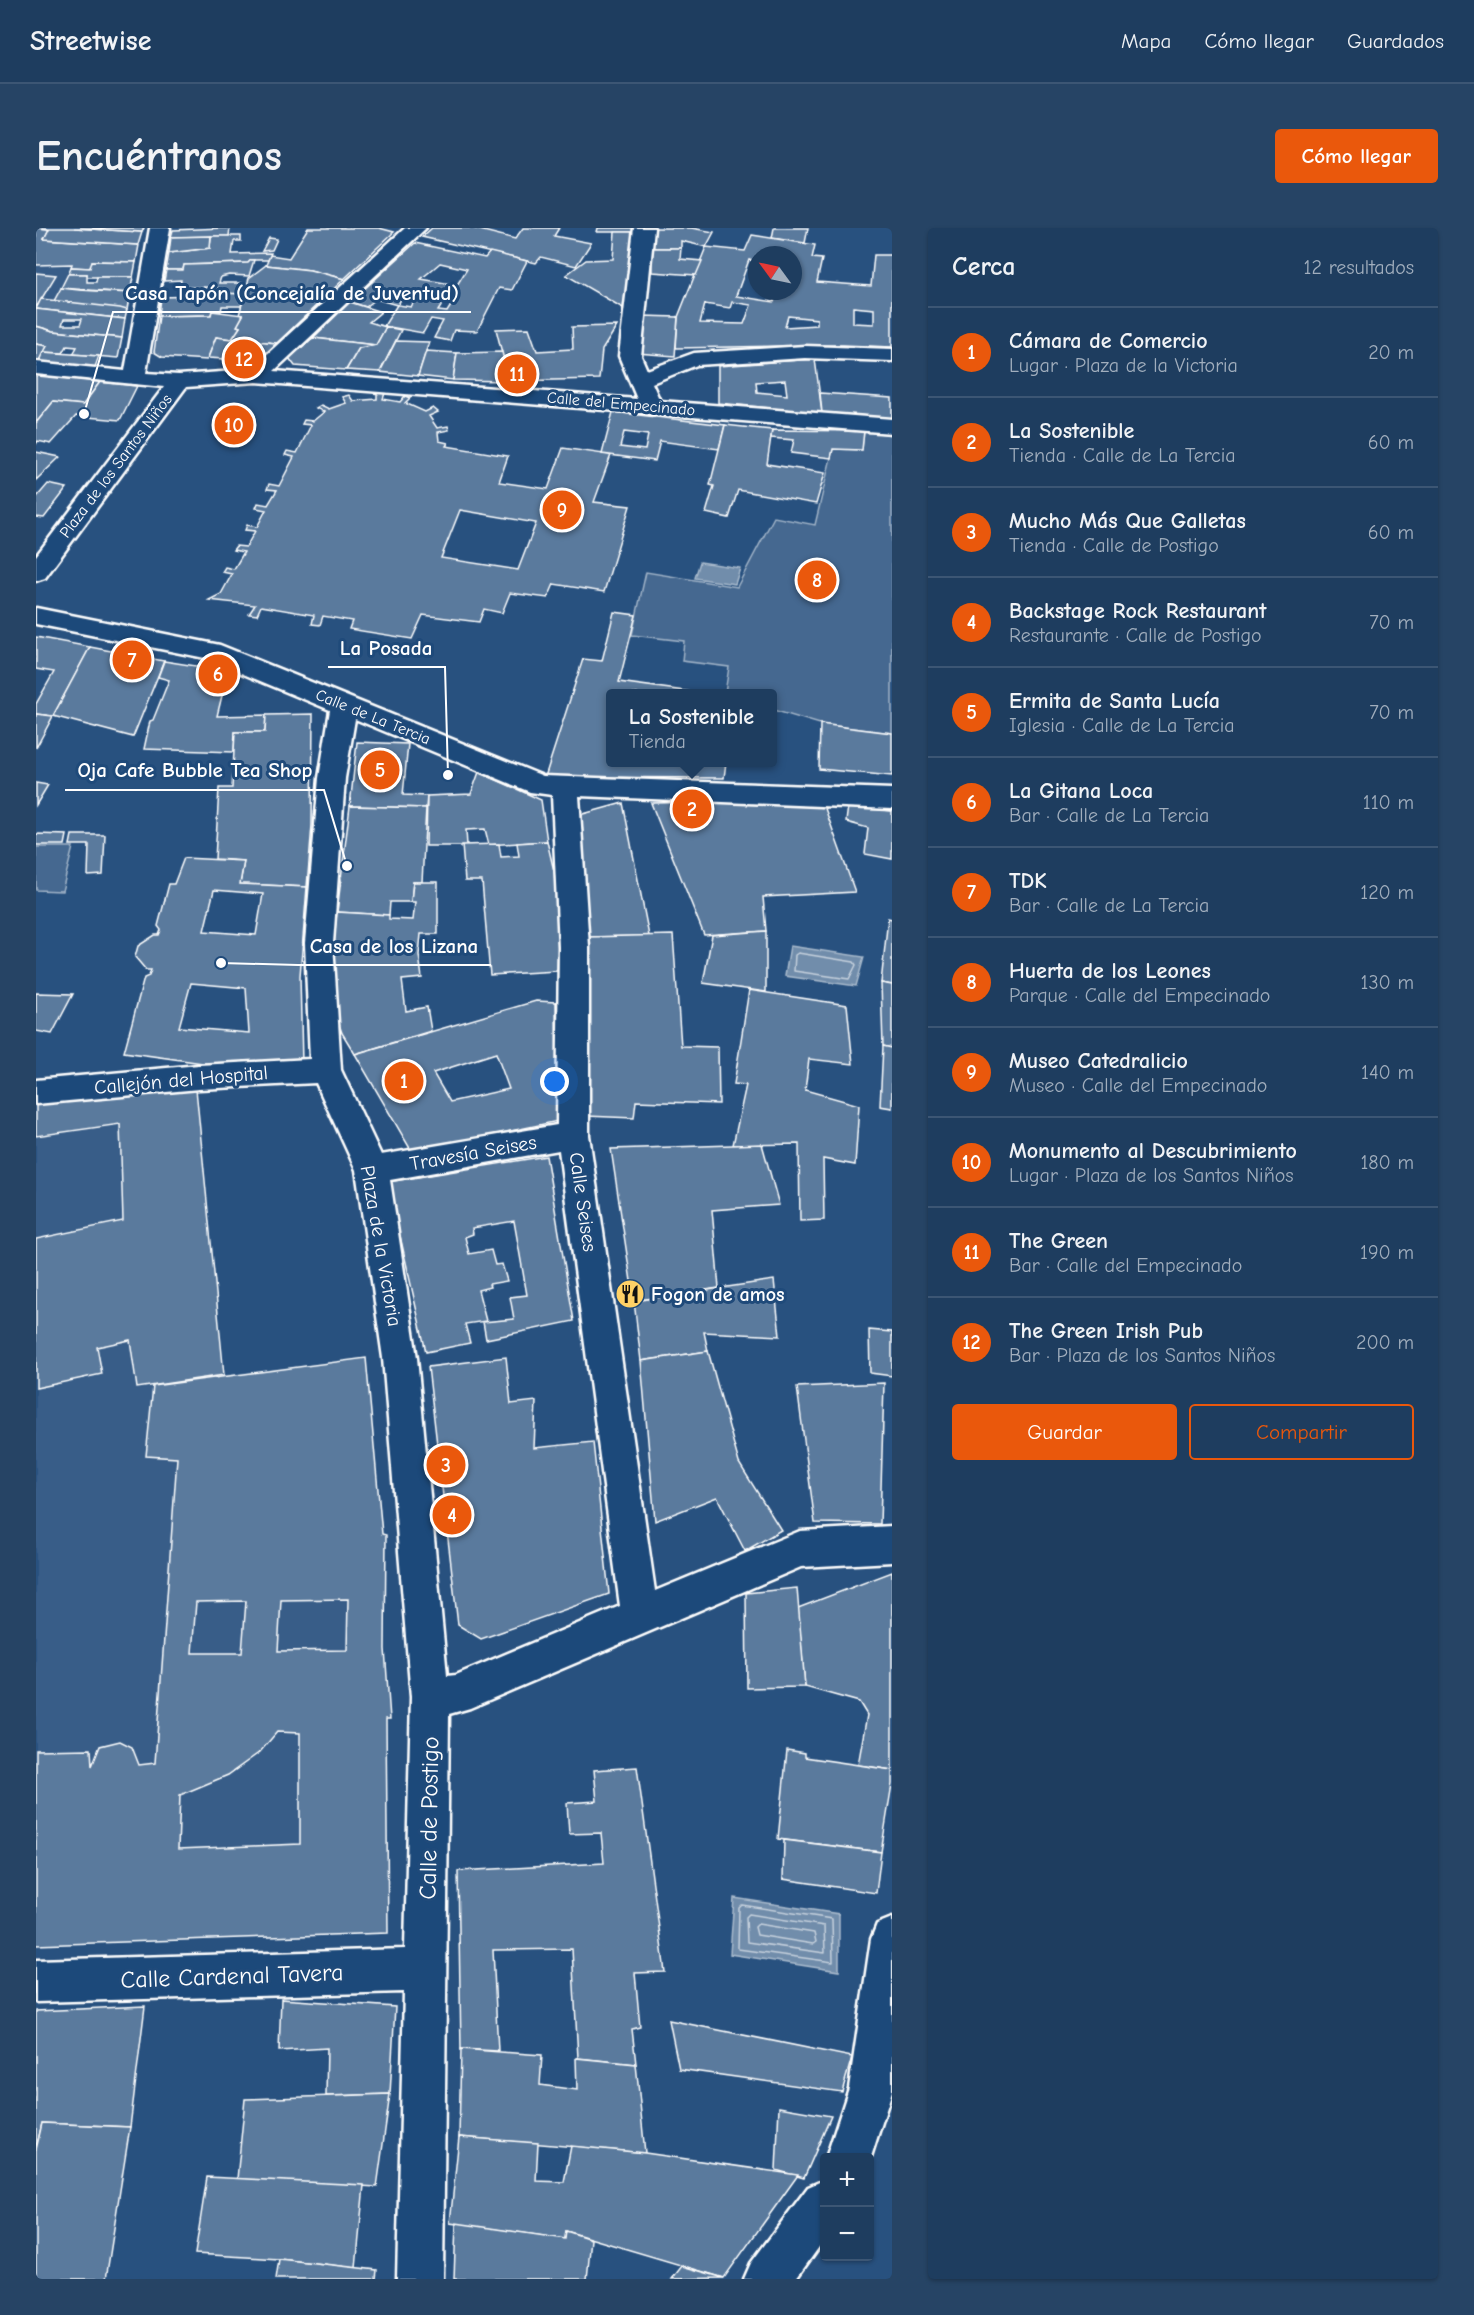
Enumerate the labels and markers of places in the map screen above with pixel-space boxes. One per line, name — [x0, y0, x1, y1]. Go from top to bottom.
callout: Casa Tapón (Concejalía de Juventud) — [113, 273, 471, 312]
pin: 12 — [224, 336, 264, 382]
pin: 11 — [498, 352, 536, 396]
pin: 10 — [214, 402, 254, 448]
pin: 9 — [542, 488, 582, 532]
pin: 8 — [798, 558, 836, 602]
callout: La Posada — [328, 628, 445, 667]
pin: 7 — [112, 638, 152, 682]
pin: 6 — [198, 652, 237, 696]
pin: 5 — [360, 748, 400, 792]
callout: Oja Cafe Bubble Tea Shop — [65, 751, 324, 790]
pin: 2 — [672, 786, 712, 832]
callout: Casa de los Lizana — [298, 926, 491, 965]
pin: 1 — [384, 1058, 424, 1104]
restaurant icon: Fogon de amos — [614, 1278, 646, 1310]
place label: Fogon de amos — [651, 1283, 785, 1306]
pin: 3 — [426, 1442, 466, 1488]
pin: 4 — [432, 1492, 472, 1538]

